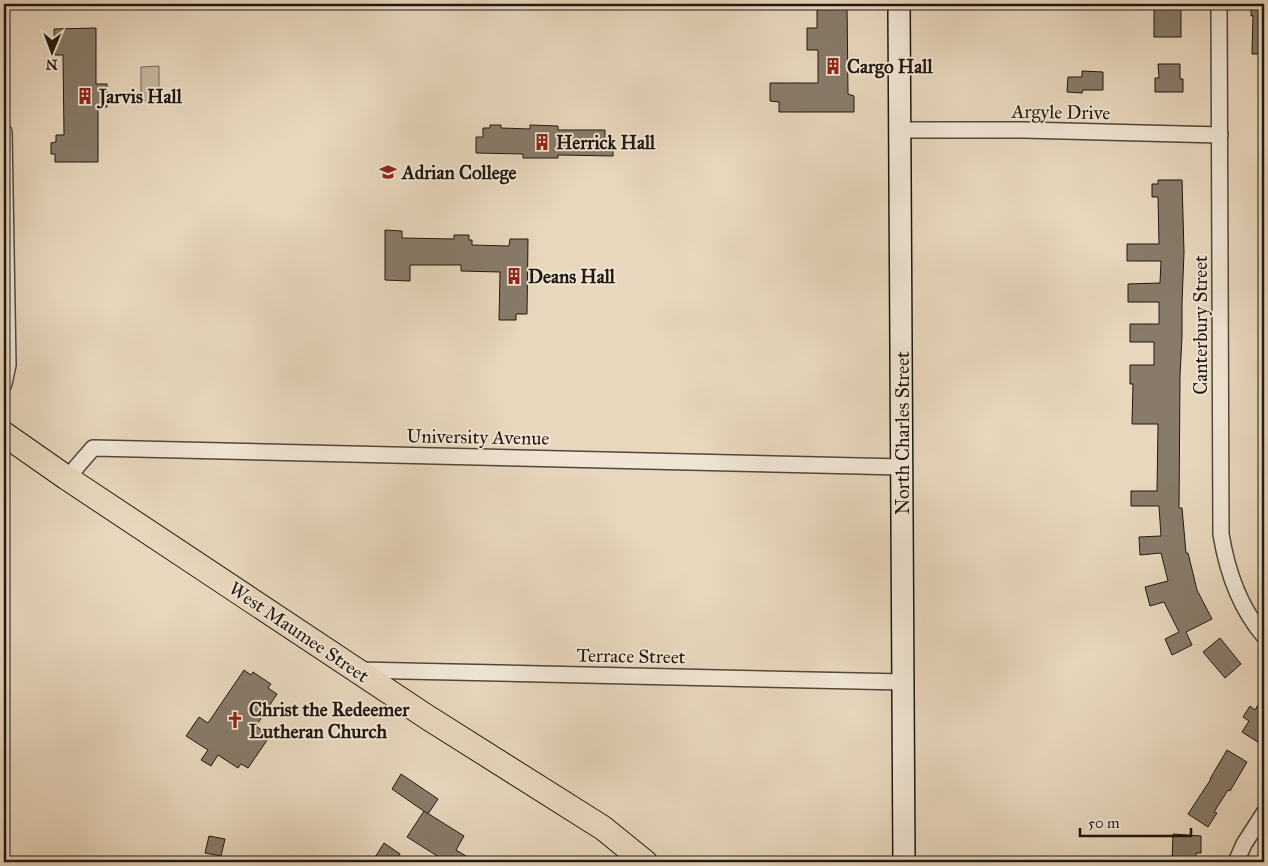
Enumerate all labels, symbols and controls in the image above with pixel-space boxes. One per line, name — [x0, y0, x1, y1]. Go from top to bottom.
north arrow — [28, 28, 78, 78]
place label: Cargo Hall — [847, 55, 933, 79]
text: N — [46, 56, 58, 73]
building icon: Cargo Hall — [823, 56, 843, 76]
place label: Jarvis Hall — [96, 85, 183, 109]
building icon: Jarvis Hall — [75, 86, 95, 106]
street label: Argyle Drive — [1010, 100, 1111, 125]
place label: Herrick Hall — [556, 131, 656, 154]
building icon: Herrick Hall — [532, 132, 552, 152]
place label: Adrian College — [400, 161, 517, 185]
school or university icon: Adrian College — [378, 162, 398, 182]
street label: Canterbury Street — [1189, 255, 1212, 395]
place label: Deans Hall — [528, 265, 616, 288]
building icon: Deans Hall — [504, 266, 524, 286]
street label: North Charles Street — [891, 351, 914, 515]
street label: University Avenue — [407, 424, 550, 450]
street label: West Maumee Street — [225, 577, 374, 687]
street label: Terrace Street — [576, 644, 686, 668]
place label: Christ the Redeemer Lutheran Church — [249, 698, 410, 743]
church icon: Christ the Redeemer Lutheran Church — [225, 710, 245, 730]
scale bar — [1080, 806, 1192, 838]
text: 50 m — [1088, 814, 1120, 832]

